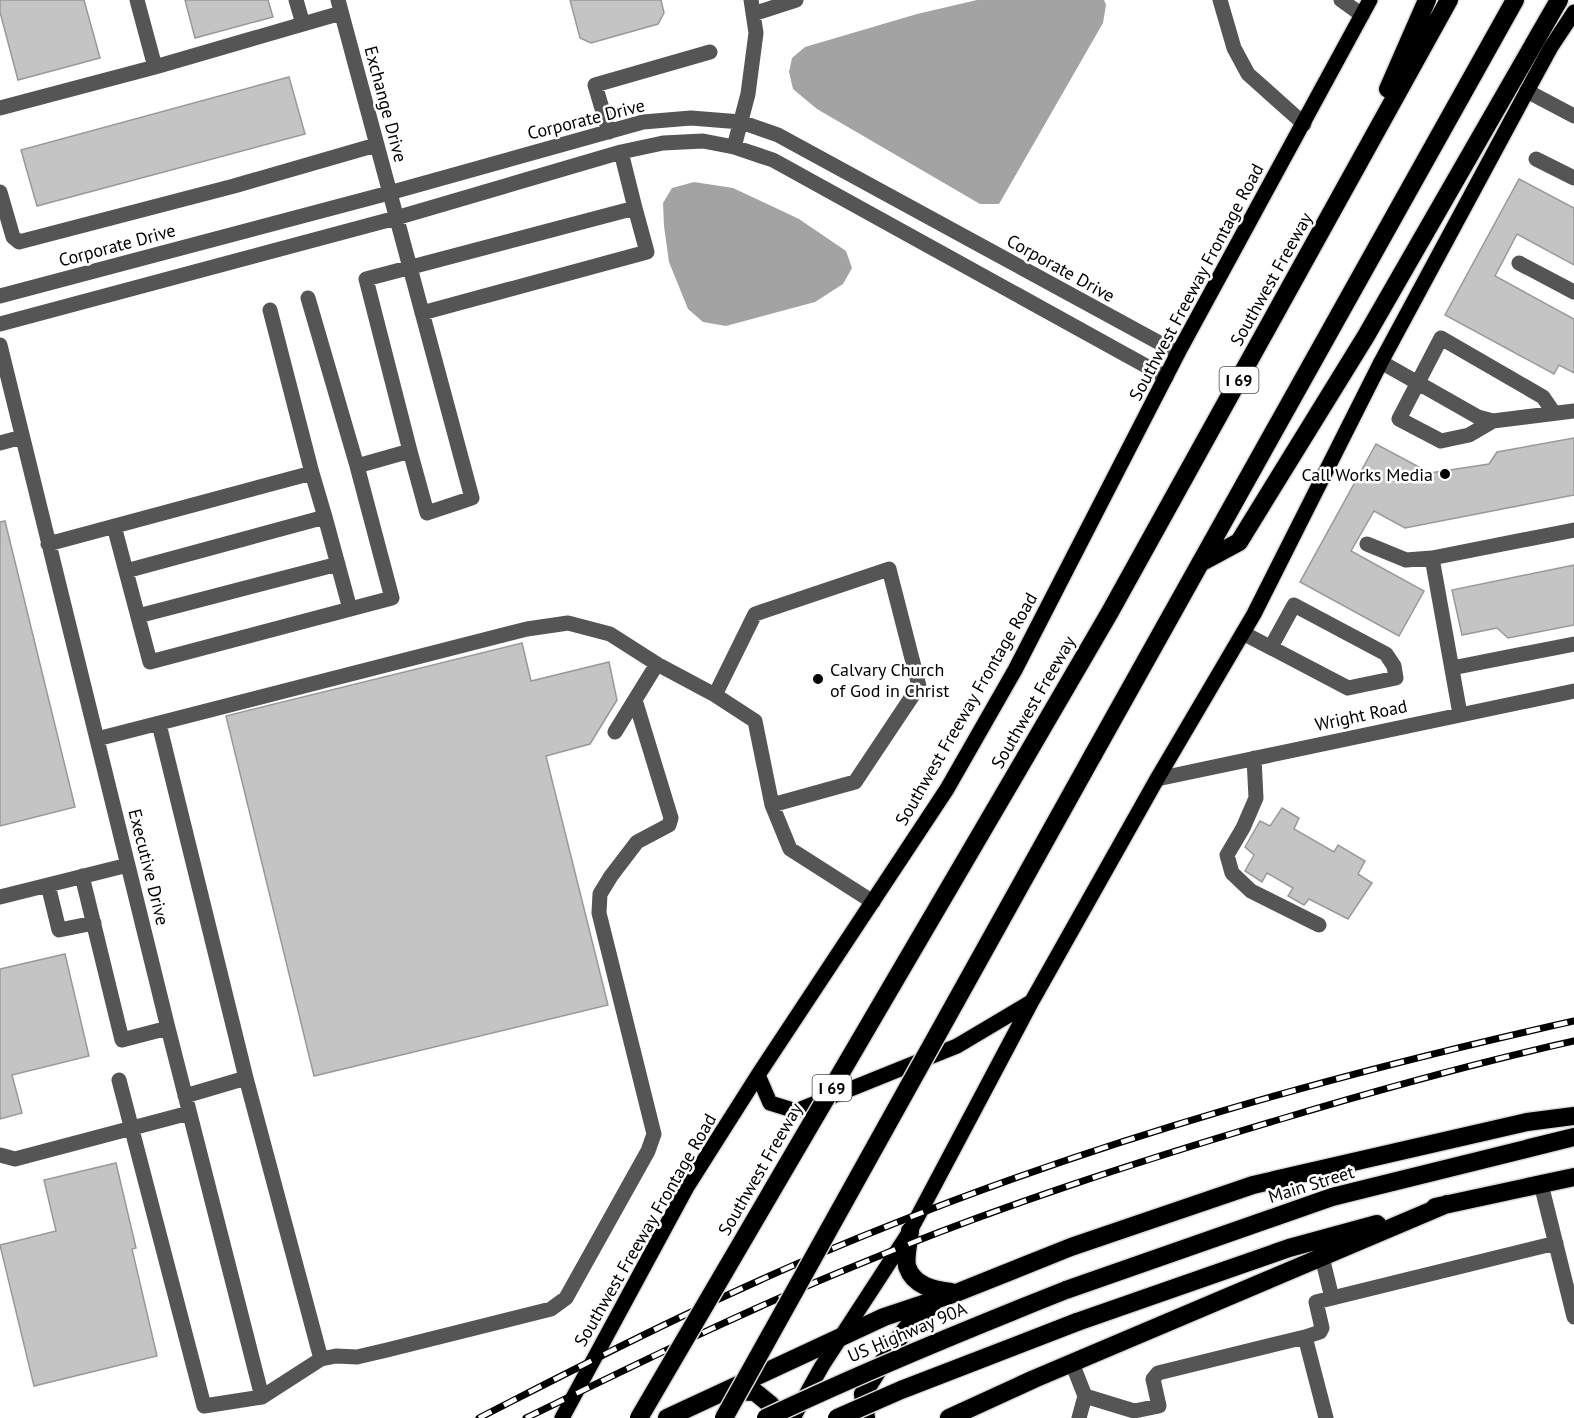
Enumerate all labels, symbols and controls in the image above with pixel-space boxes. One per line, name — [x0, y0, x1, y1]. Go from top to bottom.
street label: Exchange Drive — [359, 43, 413, 165]
street label: Corporate Drive — [525, 93, 647, 145]
street label: Southwest Freeway Frontage Road — [1124, 160, 1268, 404]
street label: Southwest Freeway — [1225, 208, 1318, 350]
street label: Corporate Drive — [56, 218, 178, 272]
street label: Corporate Drive — [1003, 229, 1119, 307]
road number: I 69 — [1220, 367, 1258, 393]
place label: Call Works Media — [1301, 463, 1433, 486]
marker: Call Works Media — [1438, 467, 1452, 481]
street label: Southwest Freeway Frontage Road — [890, 588, 1042, 830]
street label: Southwest Freeway — [986, 631, 1081, 772]
place label: Calvary Church of God in Christ — [830, 658, 949, 702]
marker: Calvary Church of God in Christ — [811, 672, 825, 686]
street label: Wright Road — [1313, 694, 1409, 736]
street label: Executive Drive — [123, 807, 175, 927]
road number: I 69 — [812, 1075, 852, 1101]
street label: Southwest Freeway — [713, 1098, 808, 1239]
street label: Southwest Freeway Frontage Road — [569, 1109, 721, 1351]
street label: Main Street — [1265, 1160, 1357, 1208]
street label: US Highway 90A — [844, 1296, 971, 1367]

